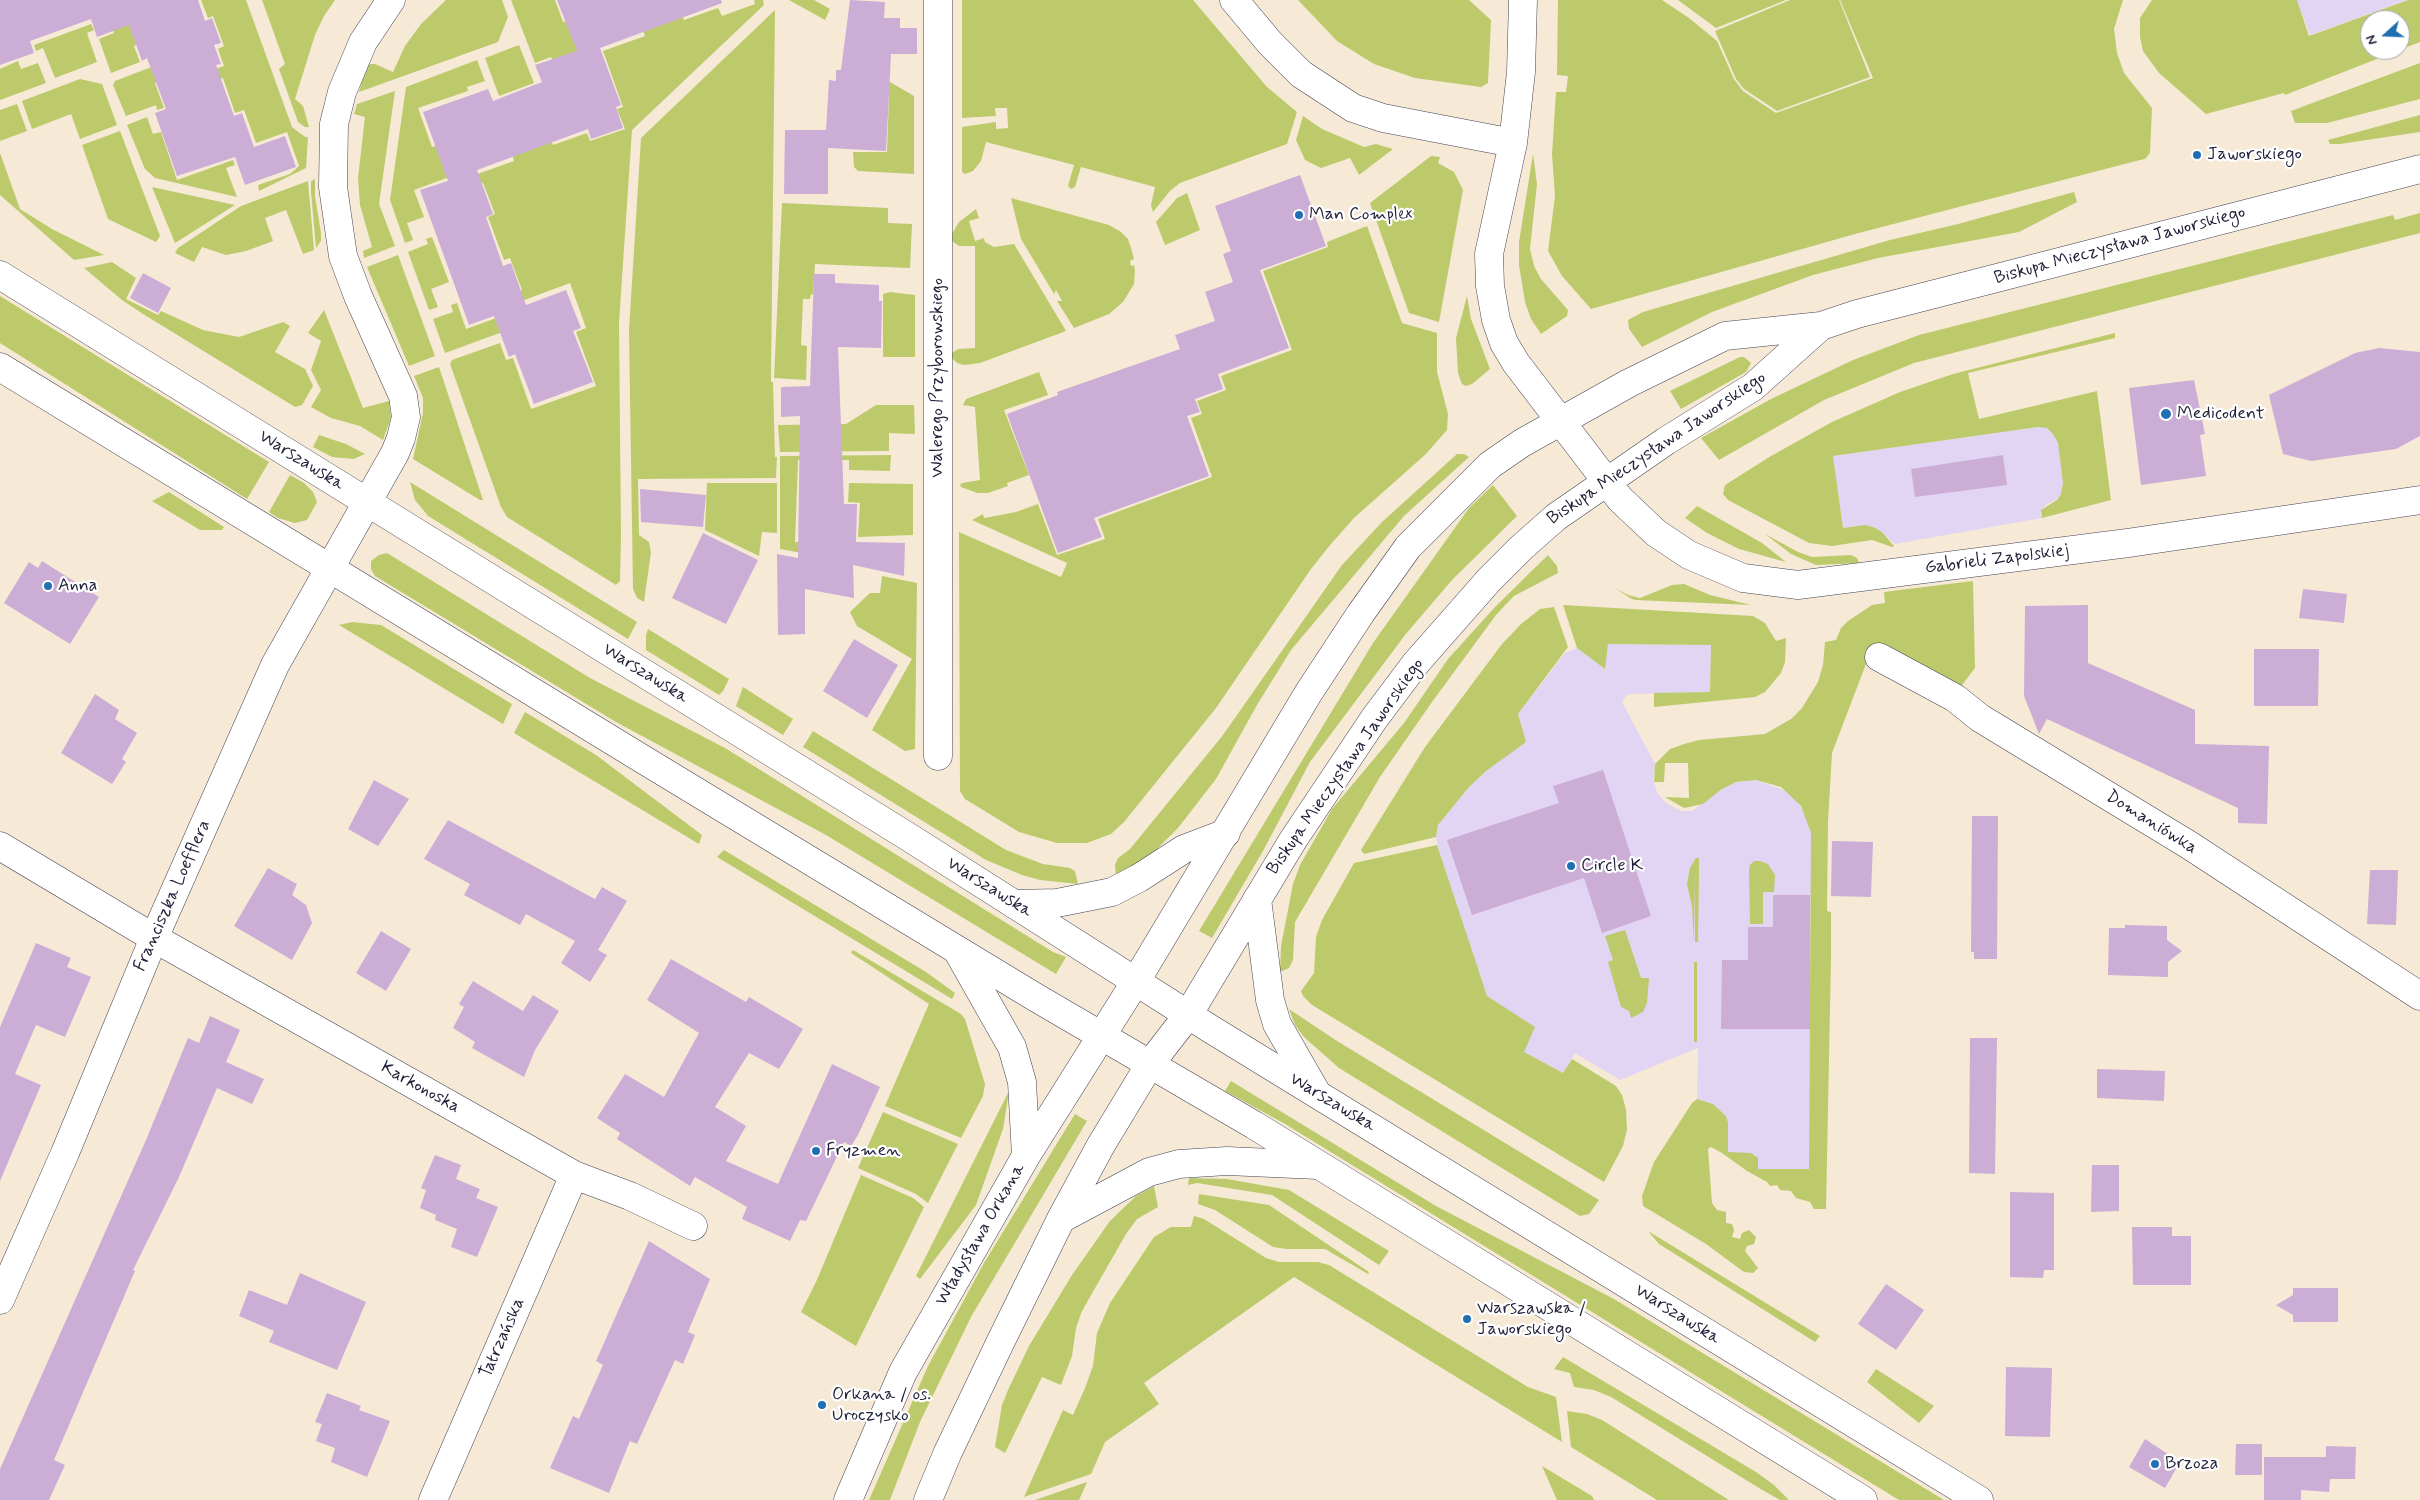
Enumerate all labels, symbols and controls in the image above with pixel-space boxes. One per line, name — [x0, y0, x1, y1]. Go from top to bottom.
north arrow — [2360, 10, 2410, 60]
text: N — [2362, 32, 2382, 47]
place label: Jaworskiego — [2207, 144, 2302, 166]
marker: Jaworskiego — [2191, 149, 2203, 161]
street label: Biskupa Mieczysława Jaworskiego — [1992, 202, 2248, 290]
place label: Man Complex — [1309, 204, 1413, 226]
marker: Man Complex — [1293, 209, 1305, 221]
street label: Walerego Przyborowskiego — [927, 278, 949, 478]
street label: Biskupa Mieczysława Jaworskiego — [1544, 368, 1770, 530]
place label: Medicodent — [2177, 403, 2264, 425]
marker: Medicodent — [2159, 407, 2173, 421]
street label: Warszawska — [254, 426, 348, 496]
street label: Gabrieli Zapolskiej — [1924, 540, 2070, 580]
place label: Anna — [58, 575, 97, 597]
marker: Anna — [42, 580, 54, 592]
street label: Warszawska — [598, 639, 692, 709]
street label: Biskupa Mieczysława Jaworskiego — [1263, 655, 1429, 879]
street label: Domaniówka — [2101, 786, 2201, 860]
street label: Franciszka Loefflera — [130, 817, 216, 975]
street label: Warszawska — [942, 853, 1036, 923]
place label: Circle K — [1581, 855, 1643, 877]
marker: Circle K — [1565, 860, 1577, 872]
street label: Karkonoska — [377, 1057, 463, 1119]
street label: Warszawska — [1285, 1069, 1379, 1137]
place label: Fryzmen — [826, 1140, 900, 1162]
marker: Fryzmen — [810, 1145, 822, 1157]
street label: Władysława Orkana — [931, 1160, 1031, 1310]
street label: Warszawska — [1630, 1280, 1724, 1350]
street label: Tatrzańska — [476, 1294, 530, 1382]
place label: Warszawska / Jaworskiego — [1477, 1298, 1586, 1340]
marker: Warszawska / Jaworskiego — [1461, 1313, 1473, 1325]
place label: Orkana / os. Uroczysko — [832, 1384, 931, 1426]
marker: Orkana / os. Uroczysko — [816, 1399, 828, 1411]
place label: Brzoza — [2165, 1453, 2218, 1475]
marker: Brzoza — [2149, 1458, 2161, 1470]

